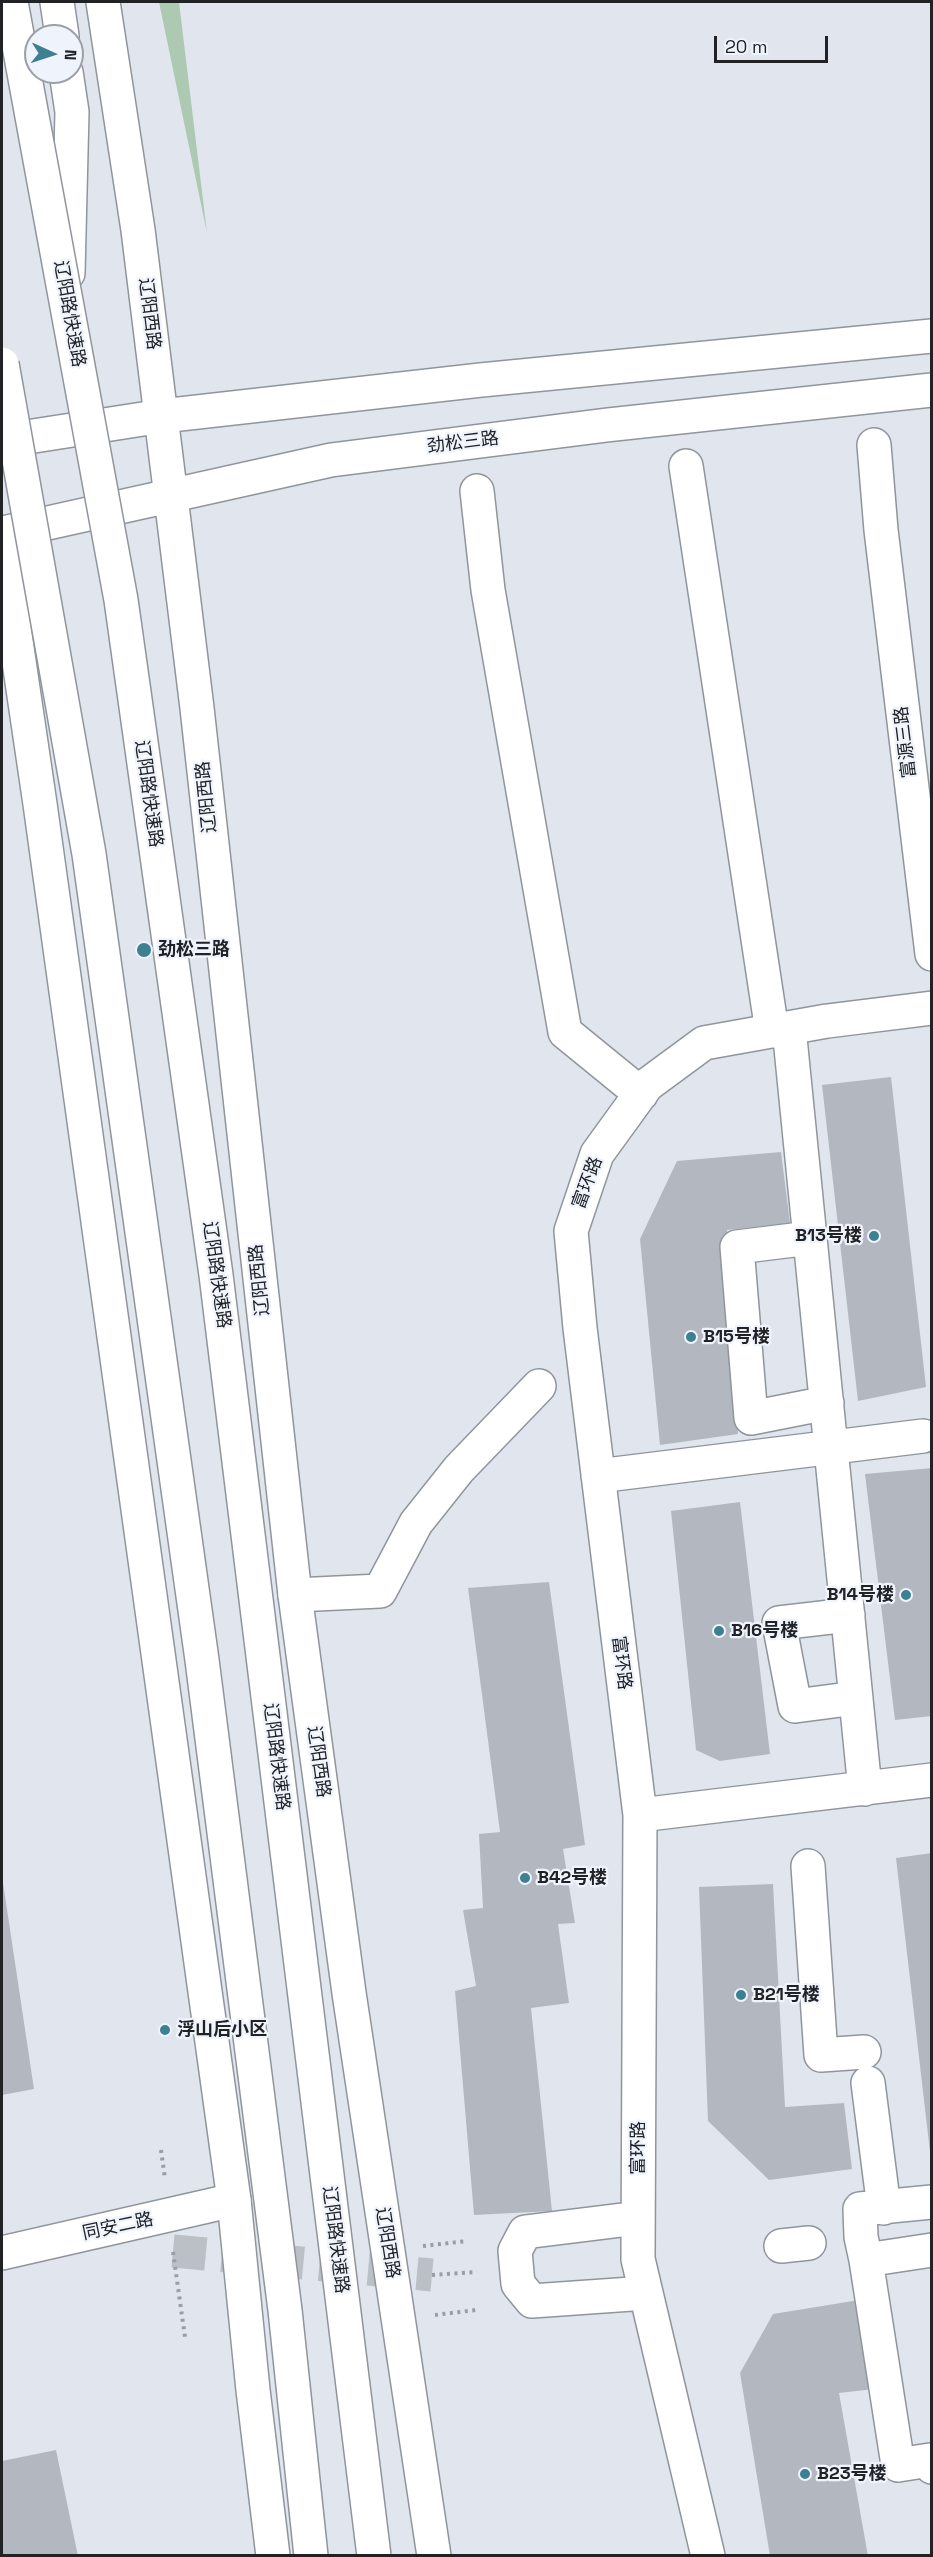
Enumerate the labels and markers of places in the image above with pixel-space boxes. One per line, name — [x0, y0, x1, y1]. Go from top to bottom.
place label: 劲松三路 — [158, 939, 230, 961]
marker: 劲松三路 — [135, 941, 153, 959]
place label: B13号楼 — [795, 1225, 862, 1247]
marker: B13号楼 — [867, 1229, 881, 1243]
place label: B15号楼 — [703, 1326, 770, 1348]
marker: B15号楼 — [684, 1330, 698, 1344]
place label: B14号楼 — [826, 1584, 894, 1606]
marker: B14号楼 — [899, 1588, 913, 1602]
place label: B16号楼 — [731, 1620, 798, 1642]
marker: B16号楼 — [712, 1624, 726, 1638]
place label: B42号楼 — [537, 1867, 607, 1889]
marker: B42号楼 — [518, 1871, 532, 1885]
place label: B21号楼 — [753, 1984, 820, 2006]
marker: B21号楼 — [734, 1988, 748, 2002]
place label: 浮山后小区 — [177, 2019, 267, 2041]
marker: 浮山后小区 — [158, 2023, 172, 2037]
place label: B23号楼 — [817, 2463, 887, 2485]
marker: B23号楼 — [798, 2467, 812, 2481]

